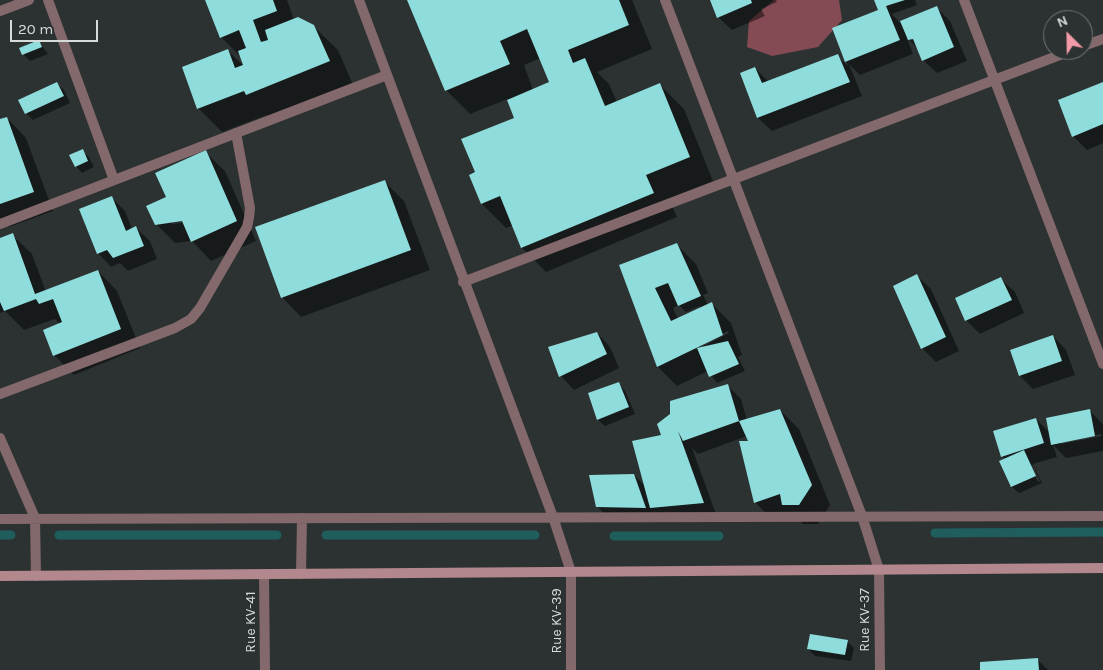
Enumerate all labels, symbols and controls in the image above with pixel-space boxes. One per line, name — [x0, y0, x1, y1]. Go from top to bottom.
scale bar — [12, 10, 100, 42]
north arrow — [1043, 10, 1093, 60]
text: N — [1054, 12, 1070, 31]
text: 20 m — [18, 20, 53, 38]
street label: Rue KV-39 — [549, 588, 565, 654]
street label: Rue KV-37 — [857, 588, 873, 652]
street label: Rue KV-41 — [243, 591, 259, 653]

